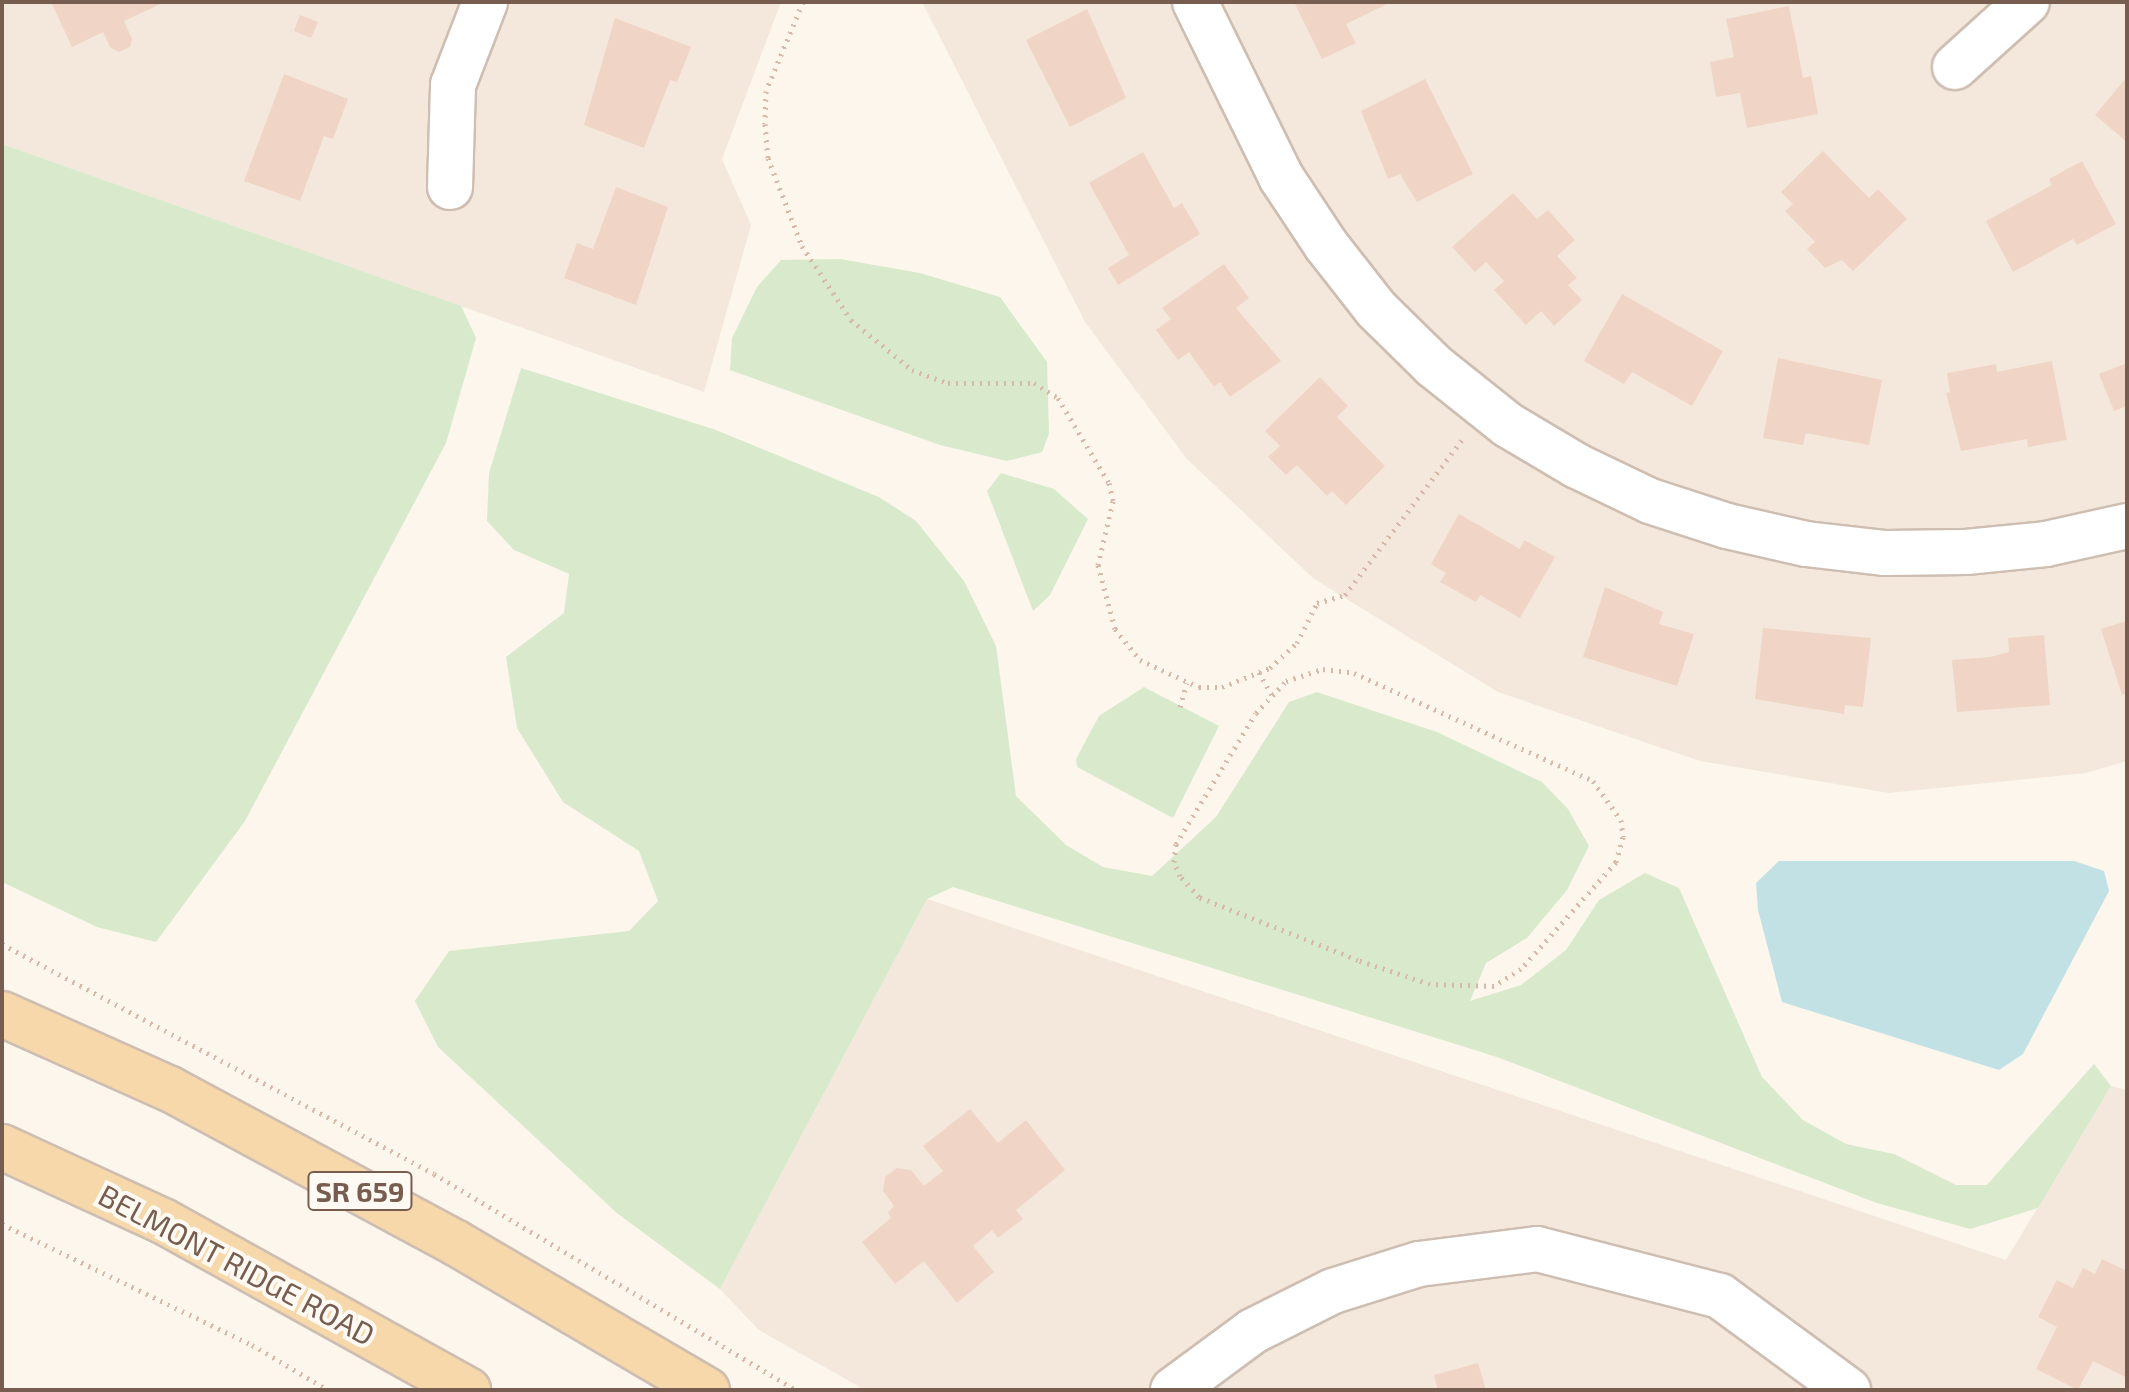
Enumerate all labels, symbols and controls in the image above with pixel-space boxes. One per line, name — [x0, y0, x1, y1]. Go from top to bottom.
road number: SR 659 — [306, 1167, 414, 1215]
street label: BELMONT RIDGE ROAD — [93, 1176, 381, 1352]

